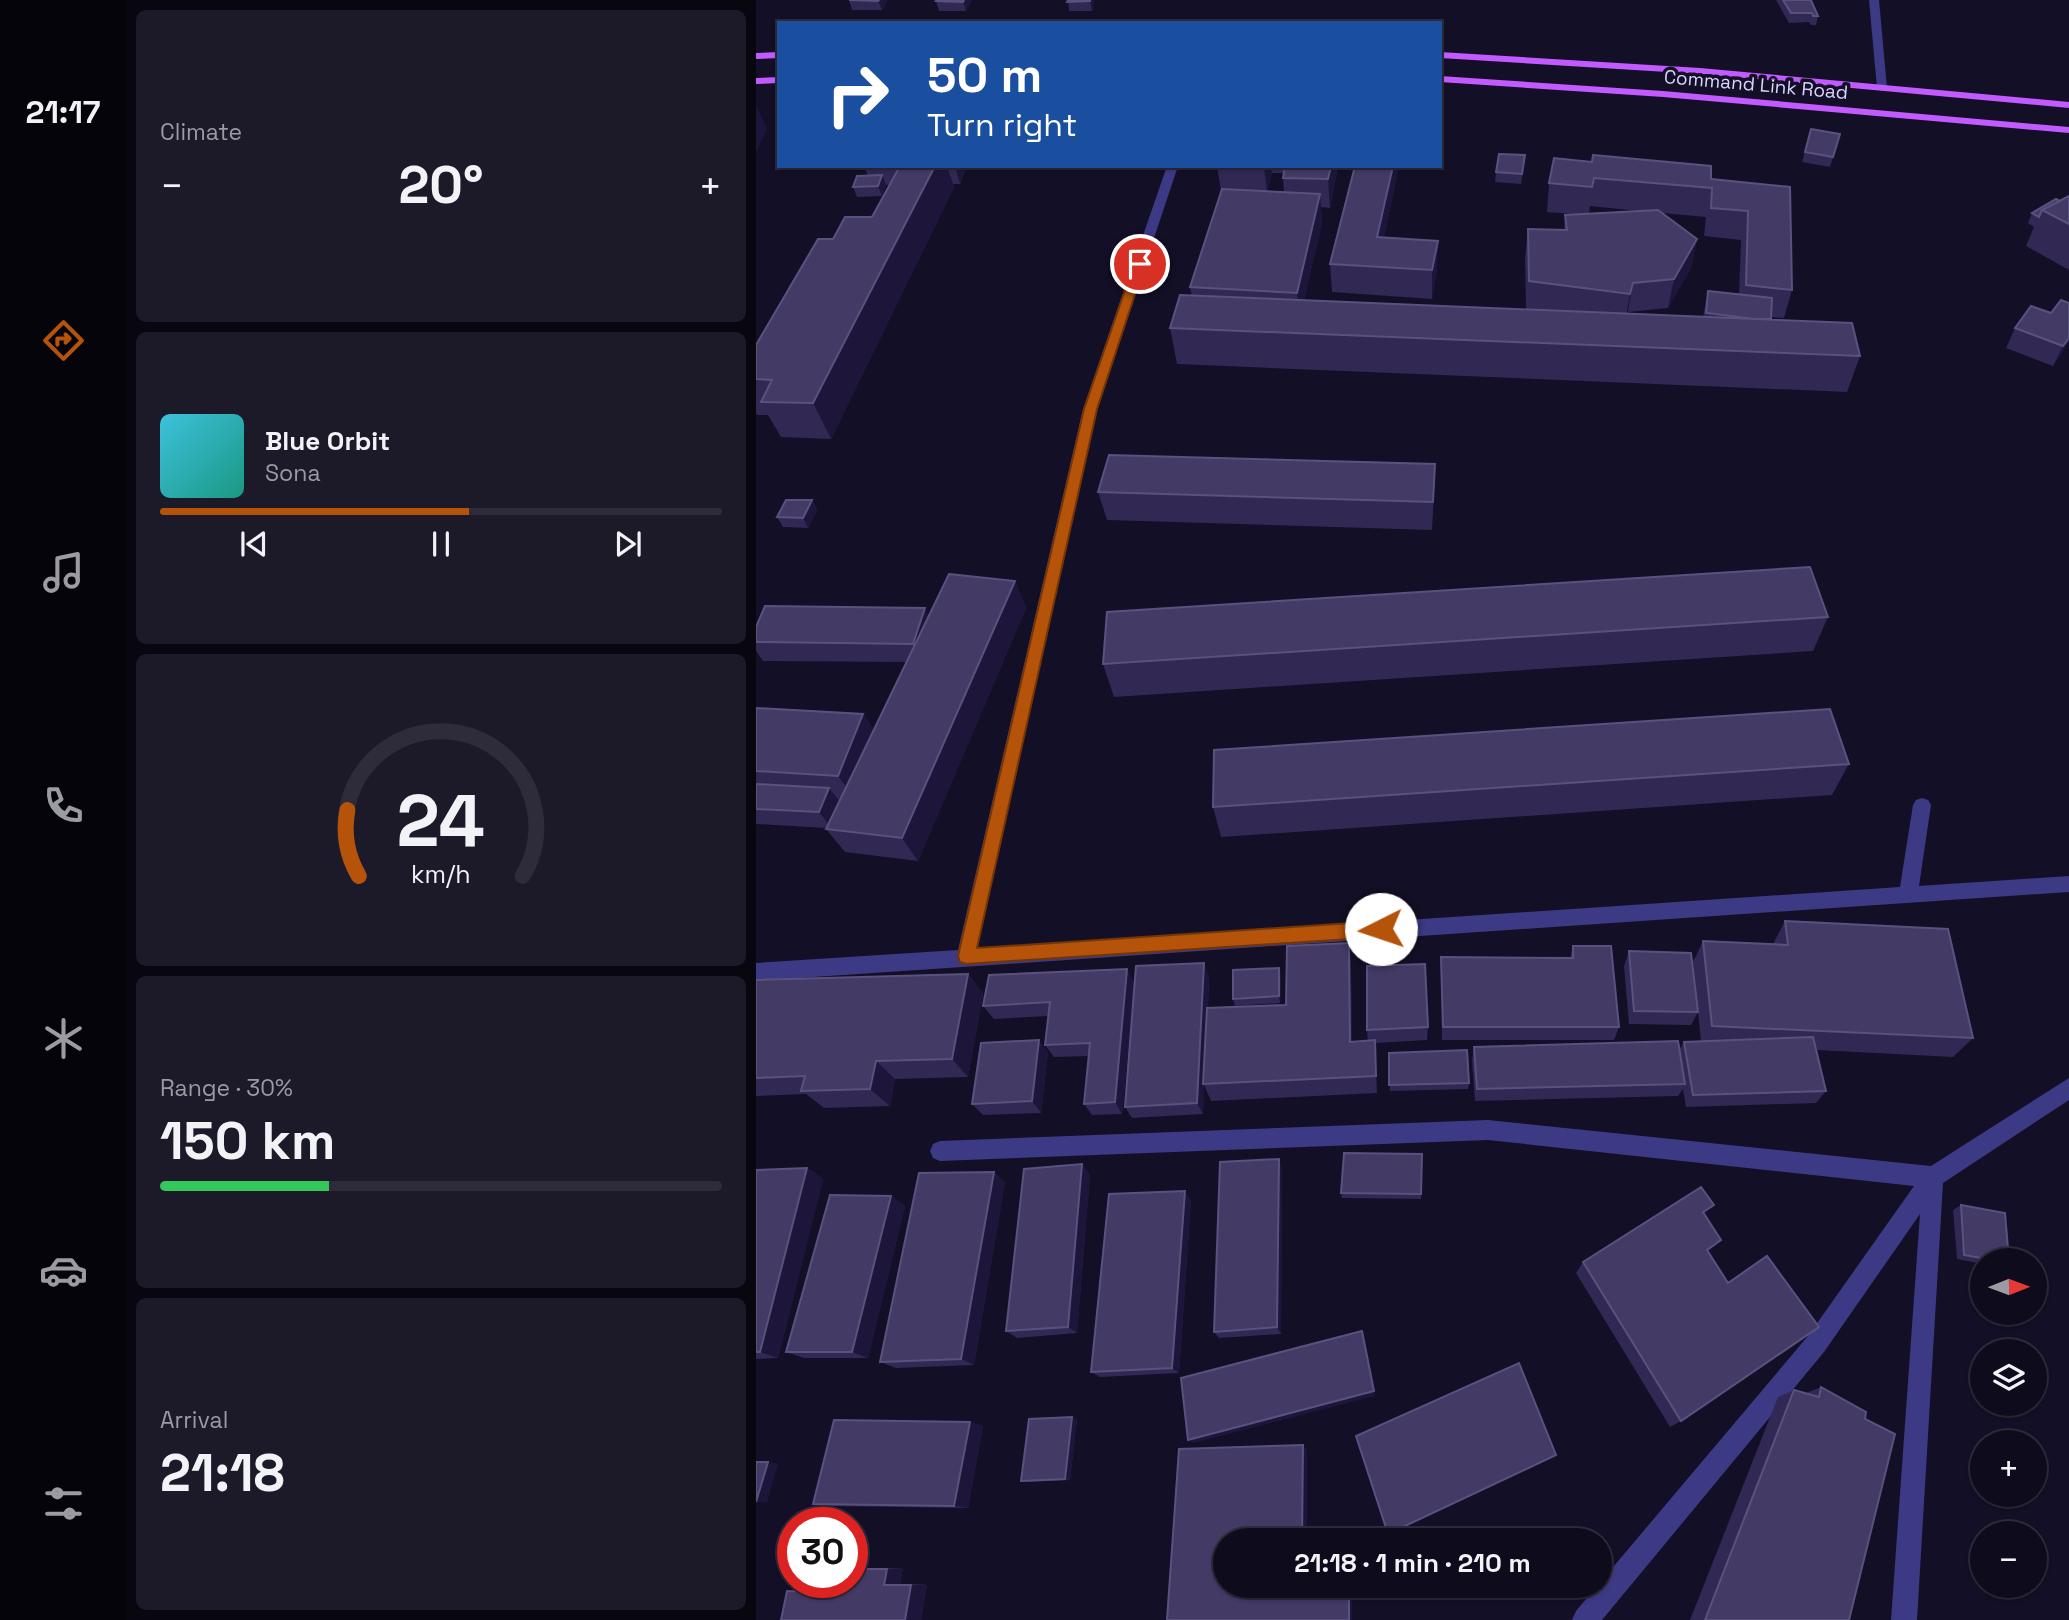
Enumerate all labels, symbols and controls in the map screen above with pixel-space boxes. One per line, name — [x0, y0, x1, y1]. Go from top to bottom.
text: 50 m — [927, 44, 1042, 106]
icon: right — [812, 49, 903, 140]
street label: Command Link Road — [1663, 64, 1849, 105]
text: 21:17 — [25, 92, 101, 132]
text: Turn right — [927, 105, 1077, 145]
text: Climate — [160, 117, 242, 147]
text: 20° — [398, 152, 484, 218]
text: − — [160, 162, 184, 210]
text: + — [698, 162, 722, 210]
pin — [1110, 234, 1170, 294]
icon: arrive — [1121, 245, 1159, 283]
icon: directions — [39, 316, 88, 365]
text: Blue Orbit — [265, 424, 390, 458]
text: Sona — [265, 458, 321, 488]
icon: previous — [235, 525, 273, 563]
icon: pause — [422, 525, 460, 563]
icon: next — [609, 525, 647, 563]
icon: music — [39, 548, 88, 597]
text: 24 — [397, 774, 485, 867]
icon: phone — [39, 781, 88, 830]
text: km/h — [411, 858, 471, 890]
position arrow — [1344, 892, 1418, 966]
icon: climate — [39, 1014, 88, 1063]
text: Range · 30% — [160, 1073, 293, 1103]
text: 150 km — [160, 1108, 335, 1174]
icon: car — [39, 1246, 88, 1295]
north arrow — [1970, 1248, 2048, 1325]
map controls — [1970, 1248, 2047, 1598]
button: layers — [1970, 1339, 2047, 1416]
text: Arrival — [160, 1405, 228, 1435]
button: + — [1970, 1430, 2047, 1507]
text: 21:18 — [160, 1440, 285, 1506]
icon: filters — [39, 1479, 88, 1528]
speed limit sign: 30 — [777, 1507, 868, 1598]
button: − — [1970, 1521, 2047, 1598]
text: 21:18 · 1 min · 210 m — [1294, 1546, 1531, 1580]

